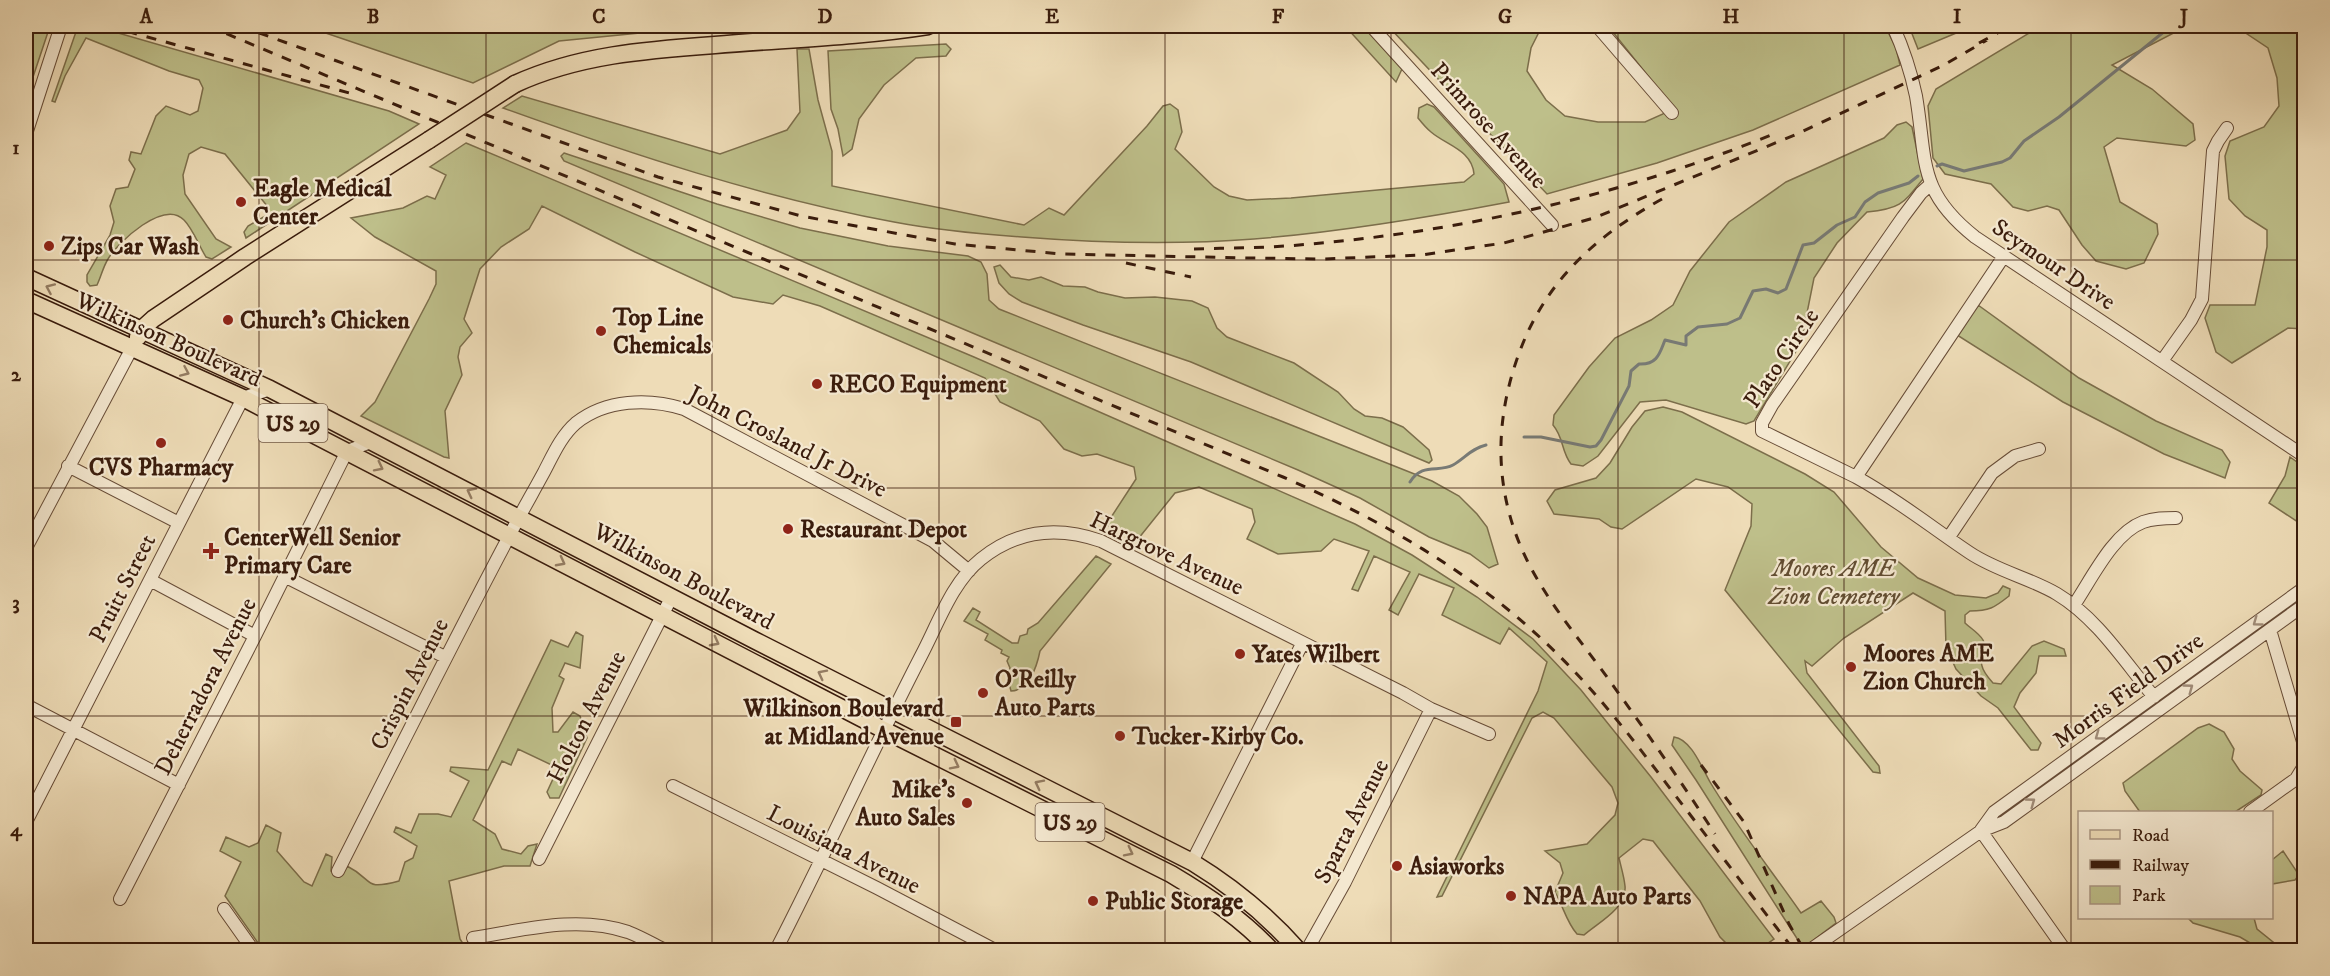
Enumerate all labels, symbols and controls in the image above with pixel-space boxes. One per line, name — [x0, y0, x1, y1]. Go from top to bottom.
text: A — [139, 5, 154, 30]
text: B — [367, 5, 379, 30]
text: C — [592, 5, 606, 30]
text: D — [818, 5, 833, 30]
text: E — [1045, 5, 1059, 30]
text: F — [1272, 5, 1285, 30]
text: G — [1498, 5, 1512, 30]
text: H — [1723, 5, 1740, 30]
text: I — [1953, 5, 1961, 30]
text: J — [2178, 5, 2188, 30]
street label: Primrose Avenue — [1424, 56, 1553, 195]
text: 1 — [12, 136, 20, 161]
place label: Eagle Medical Center — [253, 174, 392, 232]
marker: Eagle Medical Center — [234, 195, 248, 209]
street label: Seymour Drive — [1986, 213, 2121, 317]
place label: Zips Car Wash — [61, 232, 200, 262]
marker: Zips Car Wash — [42, 239, 56, 253]
one-way arrow — [46, 284, 57, 296]
street label: Wilkinson Boulevard — [70, 285, 266, 394]
place label: Top Line Chemicals — [612, 303, 711, 361]
street label: Plato Circle — [1738, 303, 1826, 414]
place label: Church's Chicken — [240, 306, 410, 336]
marker: Church's Chicken — [221, 313, 235, 327]
marker: Top Line Chemicals — [594, 324, 608, 338]
text: 2 — [11, 363, 22, 388]
one-way arrow — [179, 365, 190, 377]
place label: RECO Equipment — [829, 370, 1007, 400]
marker: RECO Equipment — [810, 377, 824, 391]
street label: John Crosland Jr Drive — [681, 378, 892, 505]
road number: US 29 — [258, 404, 328, 442]
marker: CVS Pharmacy — [154, 436, 168, 450]
place label: CVS Pharmacy — [89, 453, 234, 483]
one-way arrow — [373, 460, 383, 471]
one-way arrow — [466, 488, 477, 499]
street label: Hargrove Avenue — [1085, 505, 1248, 603]
place label: Restaurant Depot — [800, 515, 967, 545]
street label: Wilkinson Boulevard — [587, 516, 779, 637]
marker: Restaurant Depot — [781, 522, 795, 536]
place label: CenterWell Senior Primary Care — [224, 523, 402, 581]
street label: Pruitt Street — [83, 529, 163, 648]
marker: CenterWell Senior Primary Care — [202, 542, 220, 560]
park label: Moores AME Zion Cemetery — [1767, 554, 1901, 612]
one-way arrow — [555, 555, 566, 566]
text: 3 — [12, 591, 20, 616]
street label: Deherradora Avenue — [148, 593, 264, 780]
street label: Crispin Avenue — [364, 613, 456, 755]
one-way arrow — [2253, 615, 2264, 626]
street label: Morris Field Drive — [2047, 626, 2210, 756]
one-way arrow — [708, 634, 719, 646]
place label: Moores AME Zion Church — [1863, 639, 1994, 697]
place label: Yates Wilbert — [1251, 640, 1380, 670]
street label: Holton Avenue — [541, 646, 633, 789]
marker: Yates Wilbert — [1233, 647, 1247, 661]
marker: Moores AME Zion Church — [1844, 660, 1858, 674]
place label: O'Reilly Auto Parts — [994, 665, 1095, 723]
one-way arrow — [817, 670, 828, 682]
one-way arrow — [2183, 685, 2194, 696]
marker: O'Reilly Auto Parts — [976, 686, 990, 700]
place label: Wilkinson Boulevard at Midland Avenue — [743, 694, 945, 752]
marker: Wilkinson Boulevard at Midland Avenue — [949, 715, 963, 729]
place label: Tucker-Kirby Co. — [1131, 722, 1304, 752]
marker: Tucker-Kirby Co. — [1113, 729, 1127, 743]
one-way arrow — [2094, 729, 2105, 740]
street label: Sparta Avenue — [1308, 754, 1396, 889]
one-way arrow — [949, 758, 959, 769]
place label: Mike's Auto Sales — [855, 775, 955, 833]
one-way arrow — [1035, 780, 1046, 792]
marker: Mike's Auto Sales — [960, 796, 974, 810]
street label: Louisiana Avenue — [762, 798, 925, 901]
one-way arrow — [2025, 799, 2036, 810]
road number: US 29 — [1036, 803, 1104, 841]
legend — [2078, 811, 2273, 919]
text: 4 — [10, 818, 23, 843]
text: Road — [2132, 825, 2169, 847]
one-way arrow — [1123, 845, 1134, 857]
place label: Asiaworks — [1408, 852, 1504, 882]
text: Railway — [2132, 855, 2190, 877]
marker: Asiaworks — [1390, 859, 1404, 873]
place label: NAPA Auto Parts — [1523, 882, 1691, 912]
text: Park — [2132, 885, 2166, 907]
place label: Public Storage — [1105, 887, 1243, 917]
marker: NAPA Auto Parts — [1504, 889, 1518, 903]
marker: Public Storage — [1086, 894, 1100, 908]

